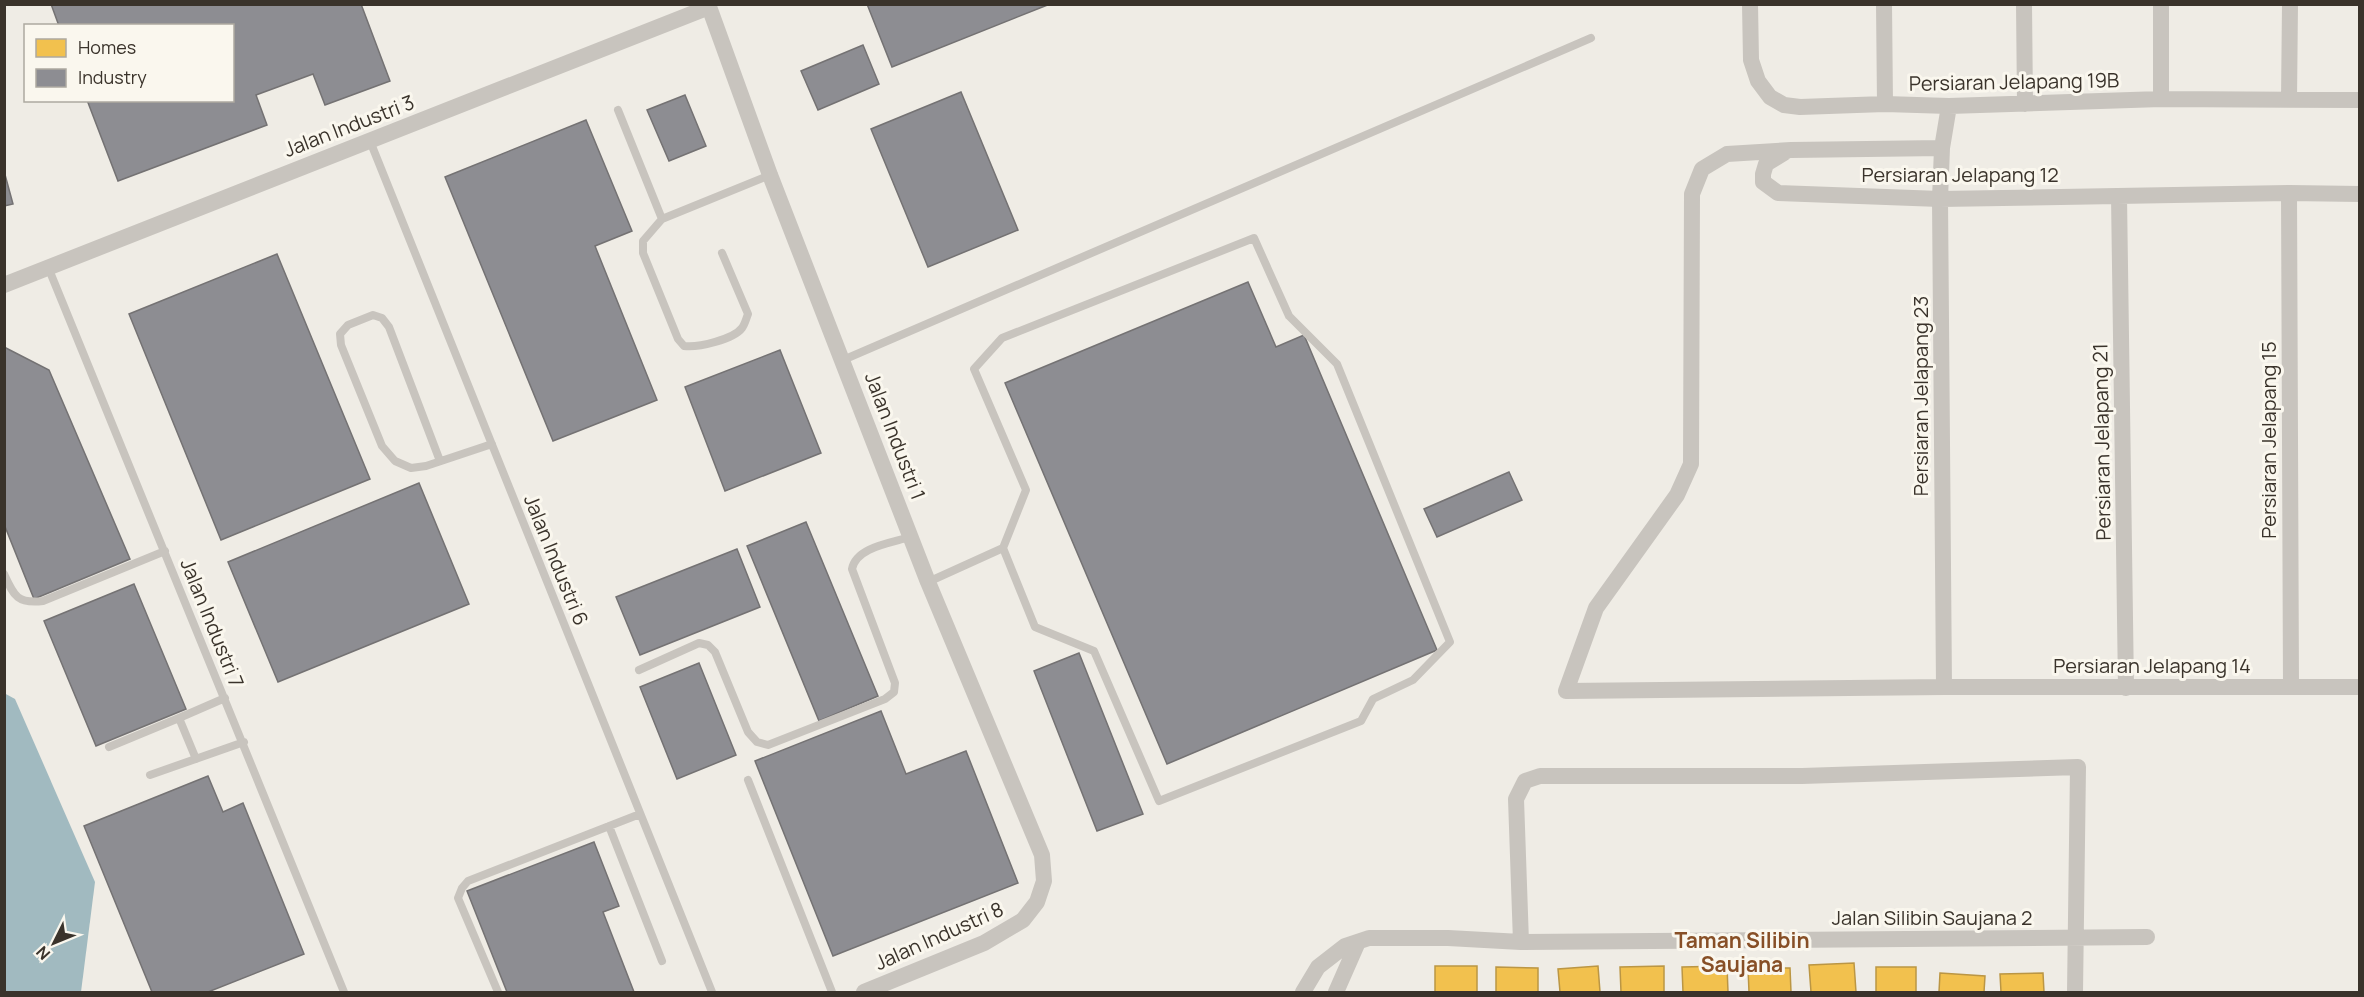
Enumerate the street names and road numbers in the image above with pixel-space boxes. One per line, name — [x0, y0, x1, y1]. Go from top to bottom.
street label: Persiaran Jelapang 19B — [1909, 66, 2119, 97]
street label: Jalan Industri 3 — [280, 88, 418, 163]
street label: Persiaran Jelapang 12 — [1861, 161, 2059, 188]
street label: Persiaran Jelapang 23 — [1907, 296, 1934, 496]
street label: Persiaran Jelapang 15 — [2255, 341, 2282, 539]
street label: Persiaran Jelapang 21 — [2086, 343, 2117, 541]
street label: Jalan Industri 1 — [859, 368, 932, 503]
street label: Jalan Industri 6 — [518, 490, 595, 629]
street label: Jalan Industri 7 — [174, 554, 251, 691]
street label: Persiaran Jelapang 14 — [2053, 652, 2251, 679]
street label: Jalan Industri 8 — [870, 895, 1007, 976]
street label: Jalan Silibin Saujana 2 — [1832, 904, 2032, 931]

